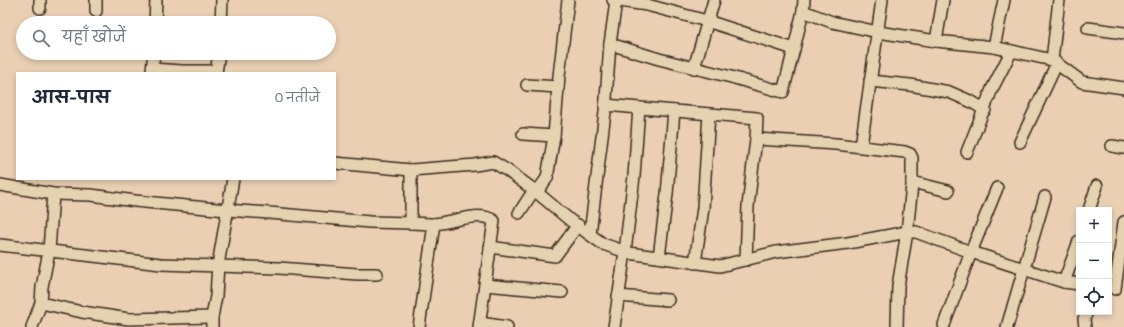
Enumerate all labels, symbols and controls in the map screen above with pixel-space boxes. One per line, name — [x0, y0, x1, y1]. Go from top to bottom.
search box — [16, 16, 336, 60]
icon: search — [30, 27, 52, 49]
text: यहाँ खोजें — [62, 28, 126, 47]
text: आस-पास — [32, 87, 110, 108]
text: 0 नतीजे — [275, 90, 320, 106]
map controls — [1076, 207, 1112, 315]
button: + — [1076, 207, 1112, 243]
button: − — [1076, 243, 1112, 279]
button: locate — [1076, 279, 1112, 315]

